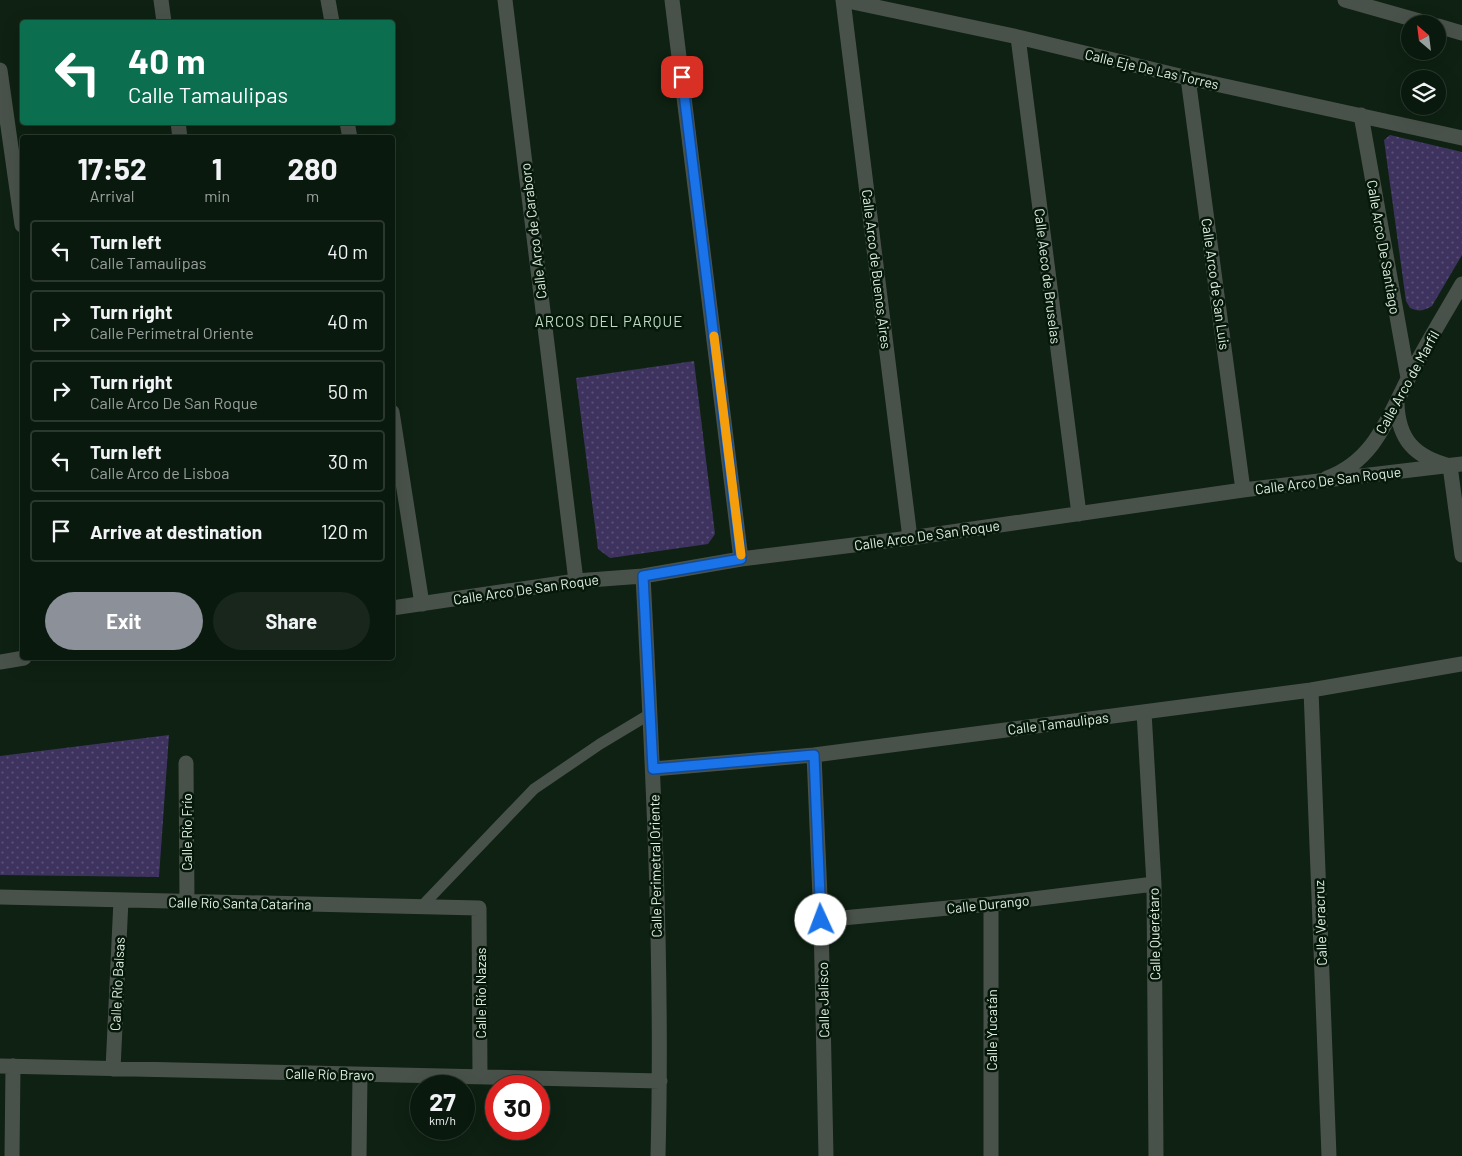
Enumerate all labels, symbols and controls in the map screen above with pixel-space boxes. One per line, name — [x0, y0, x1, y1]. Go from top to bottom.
north arrow — [1401, 15, 1446, 60]
map controls — [1401, 15, 1446, 115]
text: 40 m — [128, 39, 205, 81]
icon: left — [45, 40, 110, 105]
street label: Calle Eje De Las Torres — [1083, 45, 1221, 93]
pin — [661, 56, 703, 98]
icon: arrive — [668, 63, 696, 91]
button: layers — [1401, 70, 1446, 115]
text: Calle Tamaulipas — [128, 81, 288, 107]
text: 17:52 — [77, 150, 147, 186]
text: 1 — [212, 150, 222, 186]
text: 280 — [287, 150, 338, 186]
street label: Calle Arco de Caraboro — [516, 162, 550, 300]
street label: Calle Arco De Santiago — [1364, 178, 1404, 316]
text: Arrival — [90, 186, 134, 205]
text: min — [204, 186, 230, 205]
text: m — [306, 186, 319, 205]
street label: Calle Arco de Buenos Aires — [859, 188, 895, 350]
street label: Calle Aeco de Bruselas — [1031, 207, 1065, 345]
street label: Calle Arco de San Luis — [1198, 217, 1234, 351]
text: Turn left — [90, 230, 161, 253]
icon: left — [47, 237, 75, 265]
text: 40 m — [327, 240, 368, 263]
text: Calle Tamaulipas — [90, 253, 206, 272]
text: Turn right — [90, 300, 172, 323]
icon: right — [47, 307, 75, 335]
text: 40 m — [327, 310, 368, 333]
district label: ARCOS DEL PARQUE — [535, 312, 683, 330]
text: Calle Perimetral Oriente — [90, 323, 254, 342]
street label: Calle Arco de Marfil — [1372, 327, 1442, 437]
text: Turn right — [90, 370, 172, 393]
icon: right — [47, 377, 75, 405]
text: 50 m — [328, 380, 368, 403]
text: Calle Arco De San Roque — [90, 393, 258, 412]
text: Turn left — [90, 440, 161, 463]
icon: left — [47, 447, 75, 475]
text: 30 m — [328, 450, 368, 473]
text: Calle Arco de Lisboa — [90, 463, 229, 482]
street label: Calle Arco De San Roque — [1254, 463, 1402, 497]
street label: Calle Arco De San Roque — [853, 516, 1001, 554]
icon: arrive — [47, 517, 75, 545]
text: Arrive at destination — [90, 520, 262, 543]
text: 120 m — [321, 520, 368, 543]
street label: Calle Arco De San Roque — [452, 570, 600, 608]
button: Exit — [45, 592, 203, 650]
button: Share — [213, 592, 370, 650]
street label: Calle Tamaulipas — [1006, 708, 1110, 738]
street label: Calle Río Frío — [178, 793, 195, 871]
street label: Calle Perimetral Oriente — [645, 794, 665, 938]
street label: Calle Veracruz — [1310, 880, 1330, 966]
street label: Calle Querétaro — [1145, 888, 1163, 980]
street label: Calle Durango — [946, 891, 1030, 917]
street label: Calle Río Santa Catarina — [168, 893, 312, 913]
position arrow — [794, 893, 846, 945]
street label: Calle Río Balsas — [106, 936, 128, 1031]
street label: Calle Río Nazas — [472, 947, 489, 1038]
street label: Calle Jalisco — [814, 962, 832, 1038]
street label: Calle Yucatán — [983, 989, 1000, 1071]
street label: Calle Río Bravo — [285, 1065, 375, 1083]
speed limit sign: 30 — [485, 1075, 550, 1140]
text: 27 — [429, 1086, 456, 1116]
text: km/h — [429, 1113, 456, 1127]

